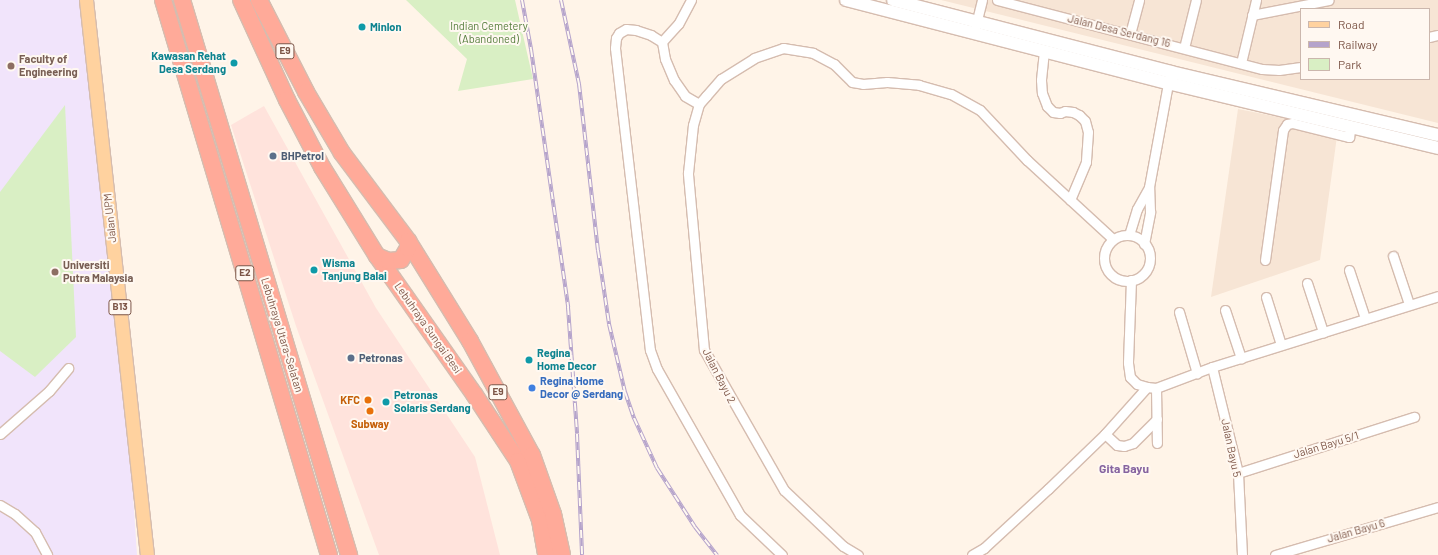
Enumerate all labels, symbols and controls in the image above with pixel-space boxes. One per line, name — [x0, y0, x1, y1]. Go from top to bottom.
legend — [1300, 8, 1430, 80]
street label: Jalan Desa Serdang 16 — [1066, 12, 1172, 50]
text: Road — [1338, 17, 1365, 31]
place label: Minlon — [370, 20, 402, 34]
park label: Indian Cemetery (Abandoned) — [450, 20, 528, 46]
marker: Minlon — [357, 22, 367, 32]
text: Railway — [1338, 37, 1377, 51]
road number: E9 — [275, 43, 295, 59]
place label: Kawasan Rehat Desa Serdang — [151, 50, 226, 76]
place label: Faculty of Engineering — [19, 53, 78, 79]
text: Park — [1338, 57, 1362, 71]
marker: Kawasan Rehat Desa Serdang — [229, 58, 239, 68]
marker: Faculty of Engineering — [6, 61, 16, 71]
place label: BHPetrol — [281, 149, 324, 163]
marker: BHPetrol — [268, 151, 278, 161]
street label: Jalan UPM — [101, 193, 119, 243]
place label: Wisma Tanjung Balai — [322, 257, 387, 283]
place label: Universiti Putra Malaysia — [63, 259, 133, 285]
road number: E2 — [235, 265, 255, 281]
marker: Wisma Tanjung Balai — [309, 265, 319, 275]
marker: Universiti Putra Malaysia — [50, 267, 60, 277]
street label: Lebuhraya Utara–Selatan — [258, 276, 306, 394]
street label: Lebuhraya Sungai Besi — [392, 280, 464, 376]
road number: B13 — [108, 299, 132, 315]
street label: Jalan Bayu 2 — [700, 346, 738, 406]
place label: Regina Home Decor — [537, 347, 596, 373]
place label: Petronas — [359, 351, 403, 365]
marker: Petronas — [346, 353, 356, 363]
marker: Regina Home Decor — [524, 355, 534, 365]
place label: Regina Home Decor @ Serdang — [540, 375, 623, 401]
marker: Regina Home Decor @ Serdang — [527, 383, 537, 393]
road number: E9 — [488, 384, 508, 400]
place label: Petronas Solaris Serdang — [394, 389, 471, 415]
place label: KFC — [340, 393, 360, 407]
marker: KFC — [363, 395, 373, 405]
marker: Petronas Solaris Serdang — [381, 397, 391, 407]
marker: Subway — [365, 406, 375, 416]
place label: Subway — [351, 417, 389, 431]
street label: Jalan Bayu 5 — [1218, 418, 1244, 478]
street label: Jalan Bayu 5/1 — [1292, 429, 1360, 461]
district label: Gita Bayu — [1099, 462, 1149, 476]
street label: Jalan Bayu 6 — [1326, 516, 1386, 546]

